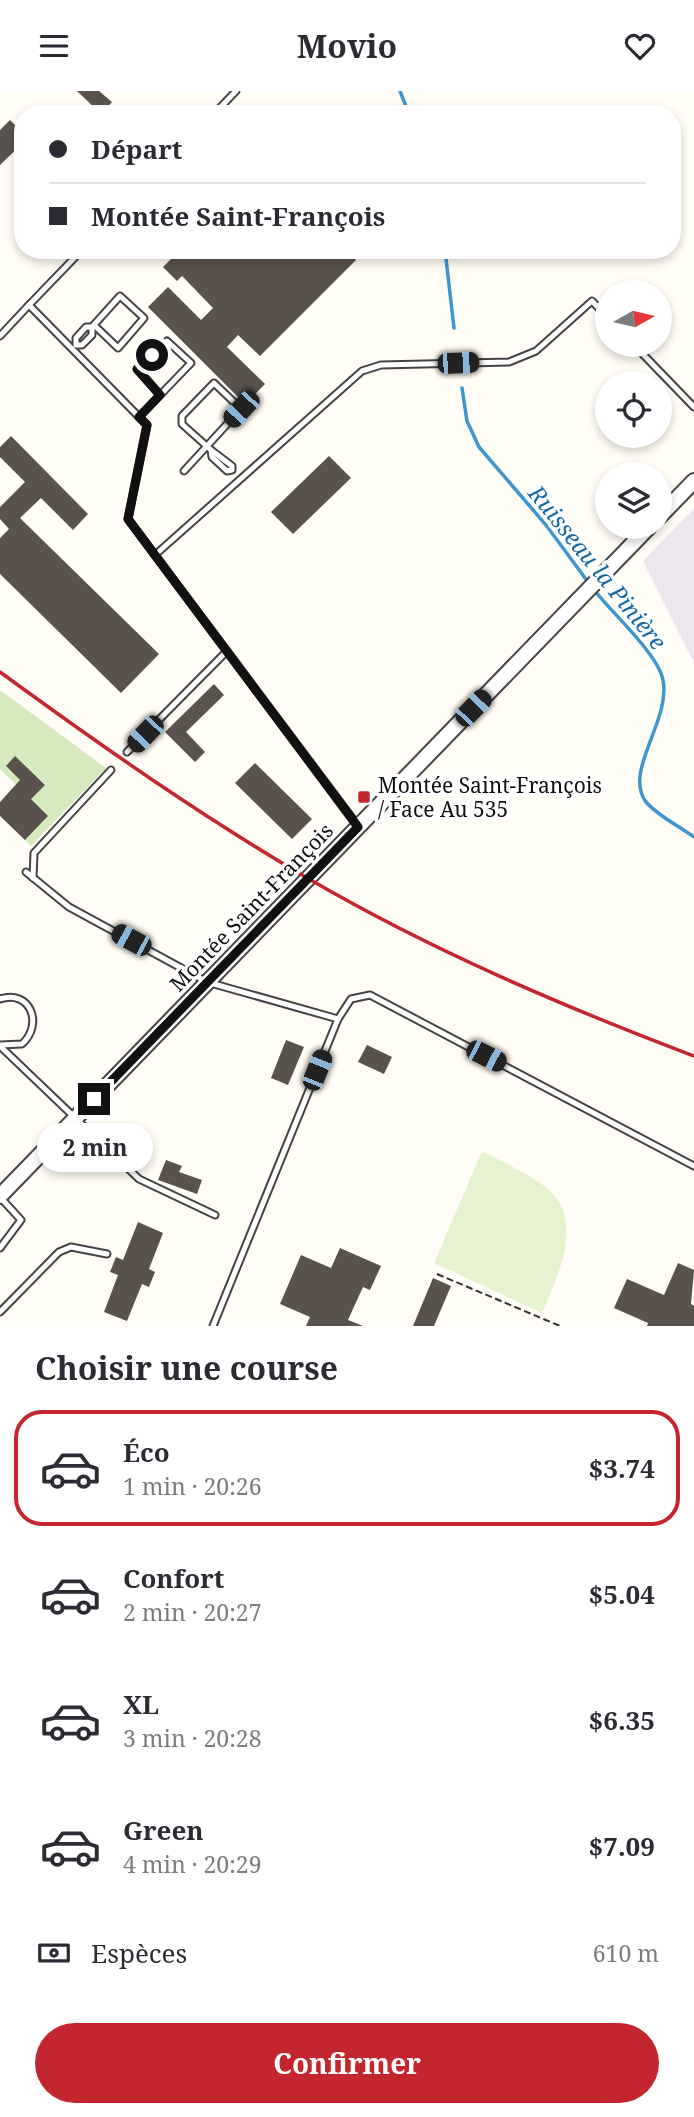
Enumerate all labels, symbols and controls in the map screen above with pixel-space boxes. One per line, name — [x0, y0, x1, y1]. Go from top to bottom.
text: Movio — [297, 24, 397, 67]
icon: menu — [35, 27, 73, 65]
icon: heart — [621, 27, 659, 65]
text: Départ — [91, 131, 182, 167]
text: Montée Saint-François — [91, 198, 385, 234]
north arrow — [595, 280, 672, 357]
map controls — [595, 280, 672, 539]
route start — [136, 339, 168, 371]
car — [437, 352, 480, 374]
button: locate — [595, 371, 672, 448]
car — [219, 386, 264, 432]
button: layers — [595, 462, 672, 539]
water label: Ruisseau la Pinière — [521, 477, 674, 656]
car — [451, 686, 496, 730]
car — [123, 712, 168, 756]
place label: Montée Saint-François / Face Au 535 — [378, 771, 602, 823]
marker: Montée Saint-François / Face Au 535 — [356, 789, 372, 805]
street label: Montée Saint-François — [163, 817, 339, 997]
car — [108, 921, 155, 959]
car — [463, 1037, 510, 1075]
car — [300, 1047, 335, 1093]
route end — [78, 1083, 110, 1115]
callout: 2 min — [36, 1123, 152, 1173]
text: 2 min — [62, 1131, 128, 1163]
text: Choisir une course — [35, 1346, 338, 1389]
text: Éco — [123, 1434, 170, 1470]
icon: car — [39, 1437, 102, 1500]
text: $3.74 — [589, 1450, 655, 1486]
text: 1 min · 20:26 — [123, 1470, 261, 1502]
text: Confort — [123, 1560, 224, 1596]
icon: car — [39, 1563, 102, 1626]
text: $5.04 — [589, 1576, 655, 1612]
text: 2 min · 20:27 — [123, 1596, 261, 1628]
text: XL — [123, 1686, 159, 1722]
icon: car — [39, 1689, 102, 1752]
text: $6.35 — [589, 1702, 655, 1738]
text: 3 min · 20:28 — [123, 1722, 261, 1754]
text: Green — [123, 1812, 204, 1848]
icon: car — [39, 1815, 102, 1878]
text: $7.09 — [589, 1828, 655, 1864]
text: 4 min · 20:29 — [123, 1848, 261, 1880]
icon: cash — [35, 1934, 73, 1972]
text: Espèces — [91, 1935, 187, 1971]
text: 610 m — [593, 1937, 659, 1969]
button: Confirmer — [35, 2023, 659, 2103]

